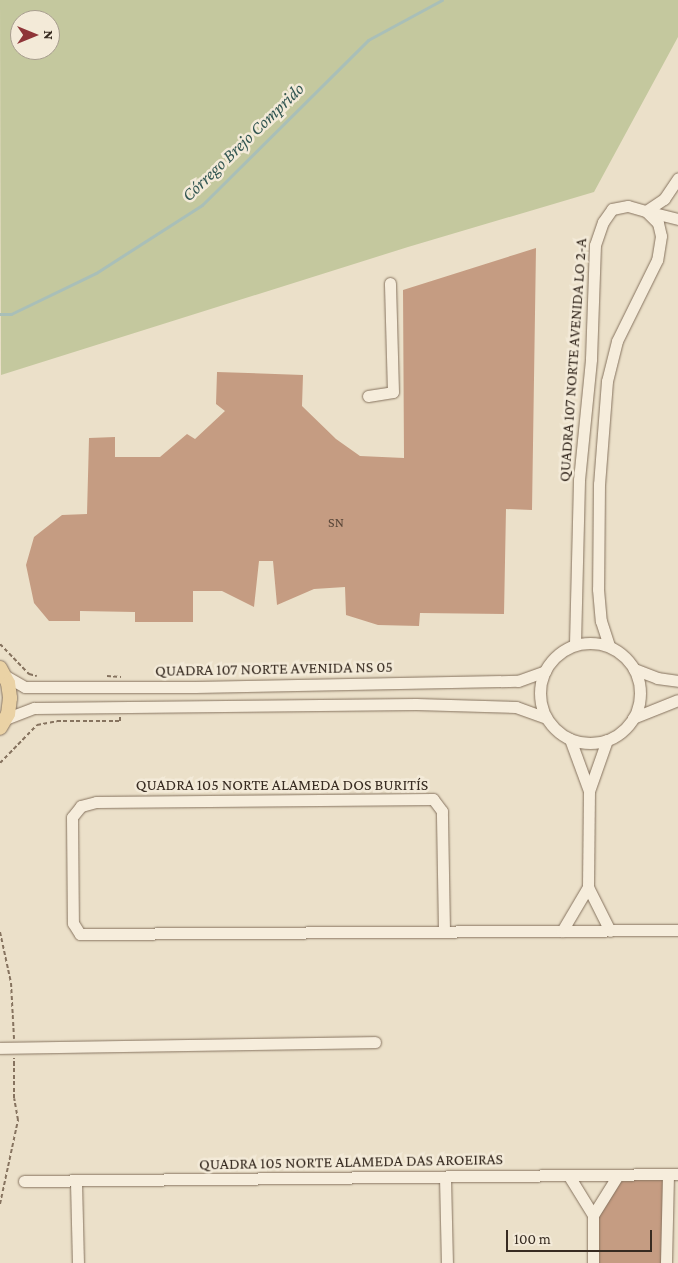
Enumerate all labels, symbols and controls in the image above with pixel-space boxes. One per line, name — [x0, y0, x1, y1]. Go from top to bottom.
north arrow — [10, 10, 60, 60]
text: N — [41, 30, 57, 40]
water label: Córrego Brejo Comprido — [177, 78, 309, 206]
street label: QUADRA 107 NORTE AVENIDA LO 2-A — [555, 237, 591, 483]
house number: SN — [328, 514, 344, 530]
street label: QUADRA 107 NORTE AVENIDA NS 05 — [155, 657, 393, 681]
street label: QUADRA 105 NORTE ALAMEDA DOS BURITÍS — [136, 775, 428, 795]
street label: QUADRA 105 NORTE ALAMEDA DAS AROEIRAS — [199, 1150, 503, 1174]
scale bar — [508, 1220, 654, 1252]
text: 100 m — [514, 1231, 551, 1247]

